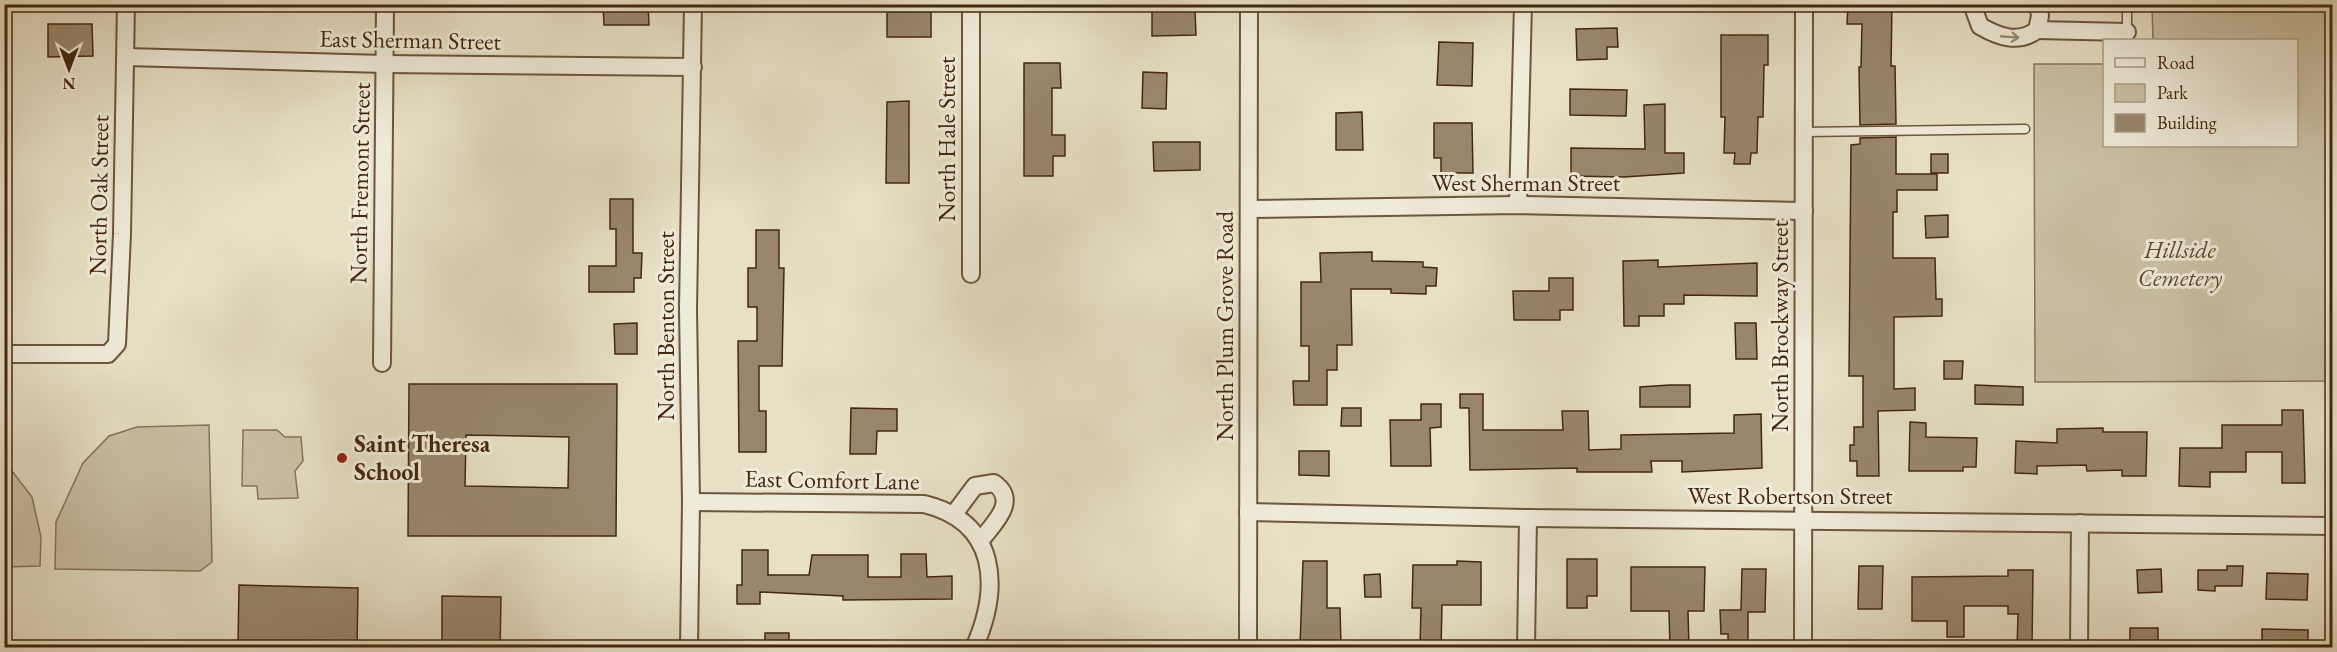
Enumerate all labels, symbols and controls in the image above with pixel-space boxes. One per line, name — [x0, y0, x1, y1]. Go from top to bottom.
street label: East Sherman Street — [319, 22, 502, 57]
one-way arrow — [2000, 32, 2020, 43]
north arrow — [39, 39, 99, 99]
legend — [2103, 39, 2298, 147]
text: Road — [2157, 51, 2196, 74]
street label: North Hale Street — [931, 56, 962, 222]
text: N — [62, 73, 75, 94]
text: Park — [2157, 81, 2188, 104]
street label: North Fremont Street — [342, 82, 377, 284]
text: Building — [2157, 111, 2217, 134]
street label: North Oak Street — [82, 114, 115, 275]
street label: West Sherman Street — [1432, 167, 1621, 198]
street label: North Plum Grove Road — [1209, 210, 1240, 441]
street label: North Brockway Street — [1764, 220, 1795, 432]
street label: North Benton Street — [650, 231, 681, 421]
park label: Hillside Cemetery — [2138, 234, 2223, 293]
place label: Saint Theresa School — [354, 428, 491, 487]
marker: Saint Theresa School — [335, 451, 349, 465]
street label: East Comfort Lane — [744, 462, 920, 497]
street label: West Robertson Street — [1687, 480, 1893, 511]

